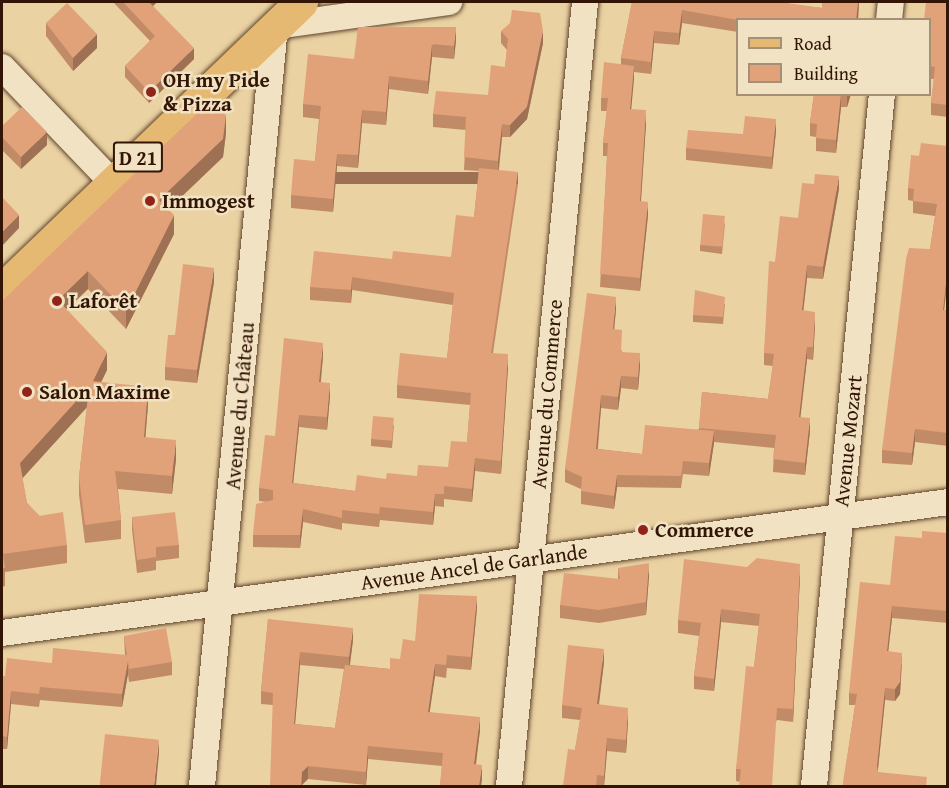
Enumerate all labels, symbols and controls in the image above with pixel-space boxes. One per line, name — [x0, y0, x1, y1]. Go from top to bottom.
legend — [736, 18, 931, 96]
text: Road — [794, 30, 832, 57]
text: Building — [794, 60, 858, 87]
place label: OH my Pide & Pizza — [163, 67, 270, 117]
marker: OH my Pide & Pizza — [144, 85, 158, 99]
road number: D 21 — [112, 140, 164, 174]
place label: Immogest — [162, 188, 255, 214]
marker: Immogest — [143, 194, 157, 208]
place label: Laforêt — [69, 288, 137, 314]
marker: Laforêt — [50, 294, 64, 308]
street label: Avenue du Commerce — [526, 298, 568, 490]
street label: Avenue du Château — [220, 321, 260, 491]
street label: Avenue Mozart — [829, 374, 867, 508]
place label: Salon Maxime — [39, 379, 170, 405]
marker: Salon Maxime — [20, 385, 34, 399]
place label: Commerce — [655, 517, 754, 543]
marker: Commerce — [636, 523, 650, 537]
street label: Avenue Ancel de Garlande — [359, 539, 589, 595]

